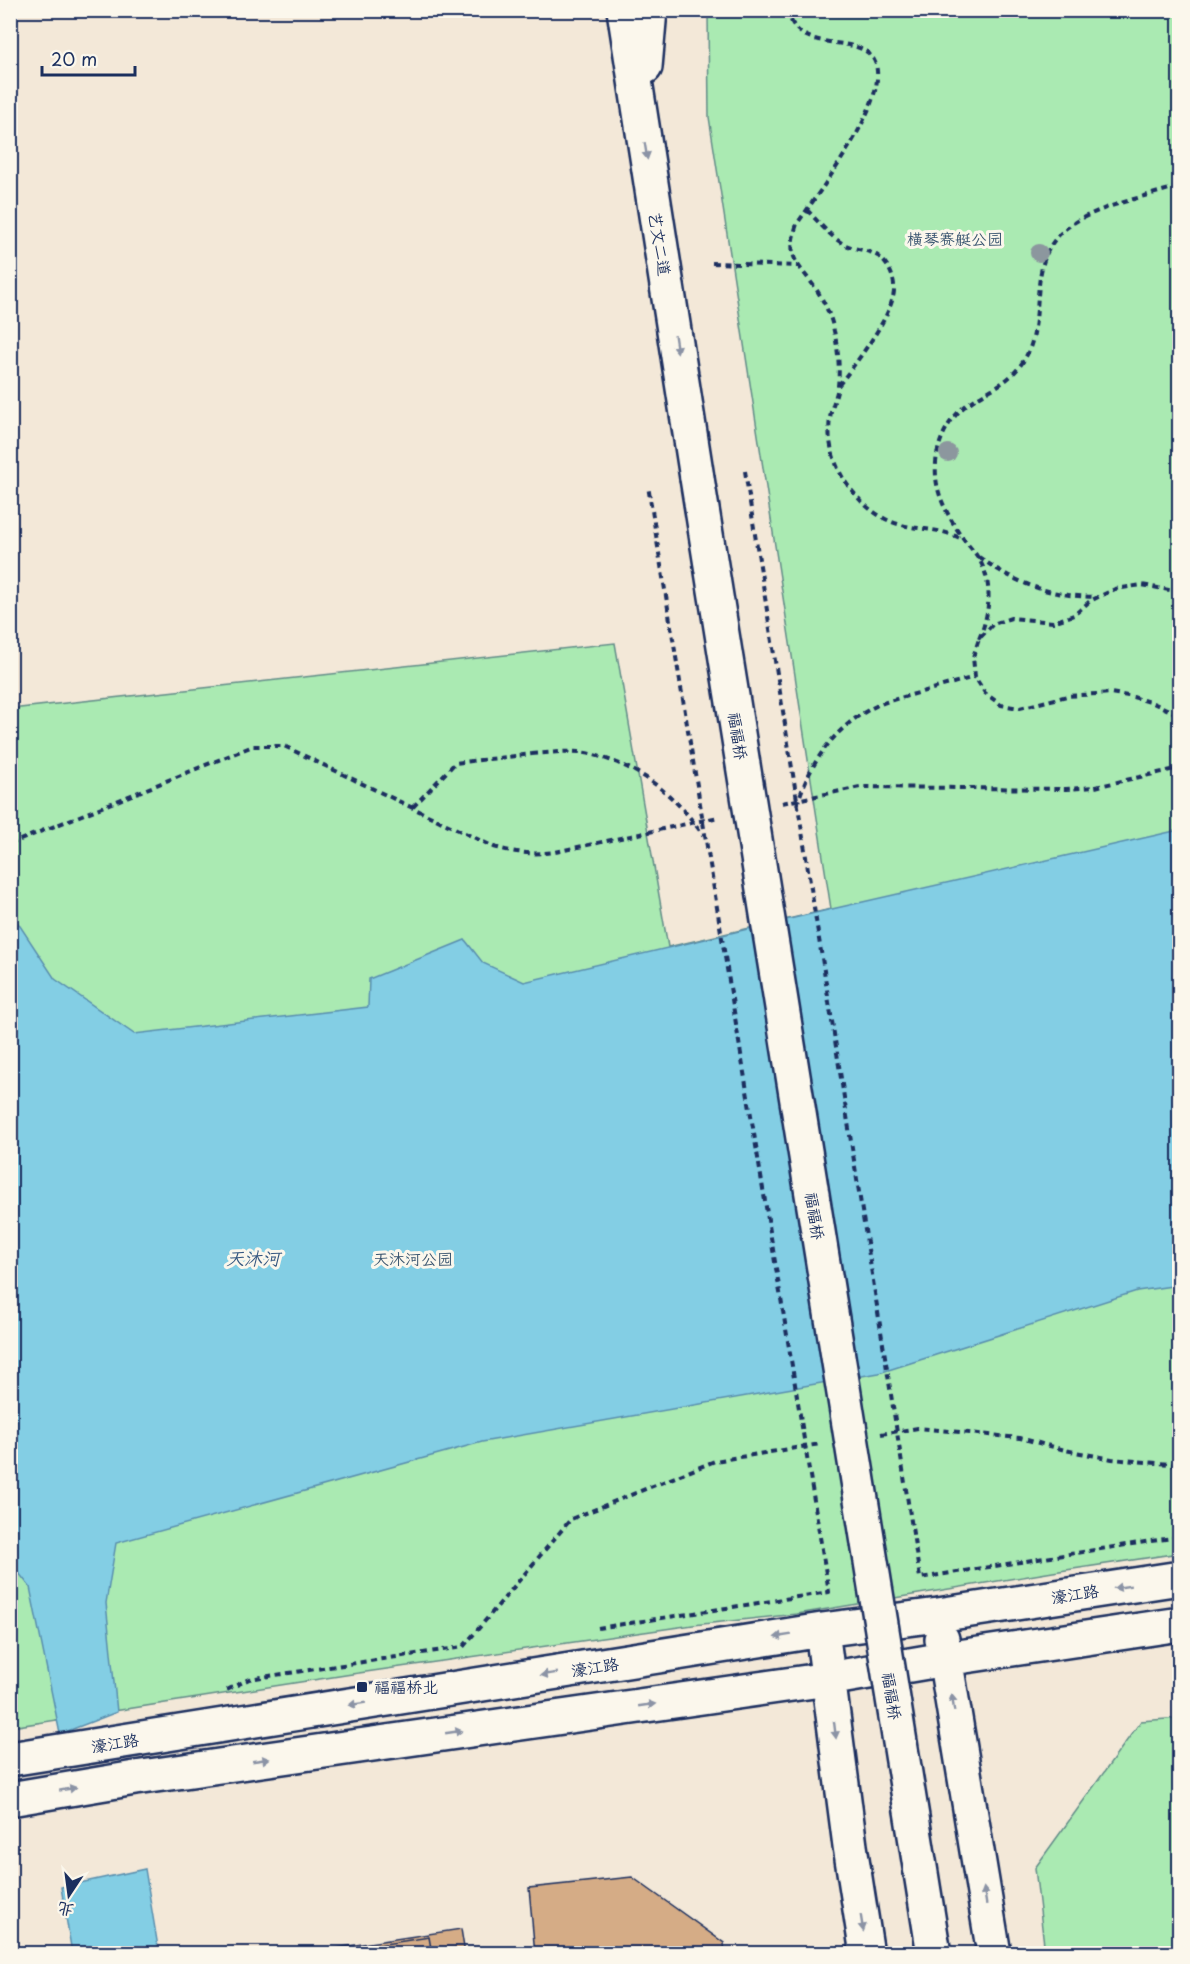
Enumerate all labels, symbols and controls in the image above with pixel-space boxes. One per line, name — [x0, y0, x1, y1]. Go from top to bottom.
scale bar — [42, 39, 135, 77]
text: 20 m — [51, 45, 97, 72]
one-way arrow — [641, 142, 650, 161]
street label: 艺文二道 — [644, 210, 678, 277]
park label: 横琴赛艇公园 — [907, 226, 1003, 250]
one-way arrow — [671, 335, 680, 354]
street label: 福福桥 — [723, 710, 755, 761]
street label: 福福桥 — [800, 1190, 832, 1241]
water label: 天沐河 — [226, 1244, 283, 1271]
park label: 天沐河公园 — [373, 1246, 453, 1270]
street label: 濠江路 — [1049, 1577, 1100, 1609]
one-way arrow — [1112, 1583, 1131, 1592]
one-way arrow — [774, 1632, 793, 1641]
street label: 濠江路 — [569, 1650, 620, 1682]
one-way arrow — [540, 1669, 559, 1678]
street label: 福福桥 — [877, 1670, 909, 1721]
place label: 福福桥北 — [374, 1674, 438, 1698]
marker: 福福桥北 — [355, 1680, 369, 1694]
one-way arrow — [948, 1694, 957, 1713]
one-way arrow — [347, 1700, 366, 1709]
one-way arrow — [638, 1701, 657, 1710]
one-way arrow — [830, 1720, 839, 1739]
street label: 濠江路 — [89, 1726, 140, 1758]
one-way arrow — [445, 1728, 464, 1737]
one-way arrow — [252, 1755, 271, 1764]
one-way arrow — [59, 1784, 78, 1793]
north arrow — [39, 1865, 99, 1925]
one-way arrow — [980, 1886, 989, 1905]
text: 北 — [55, 1897, 76, 1924]
one-way arrow — [858, 1914, 867, 1933]

